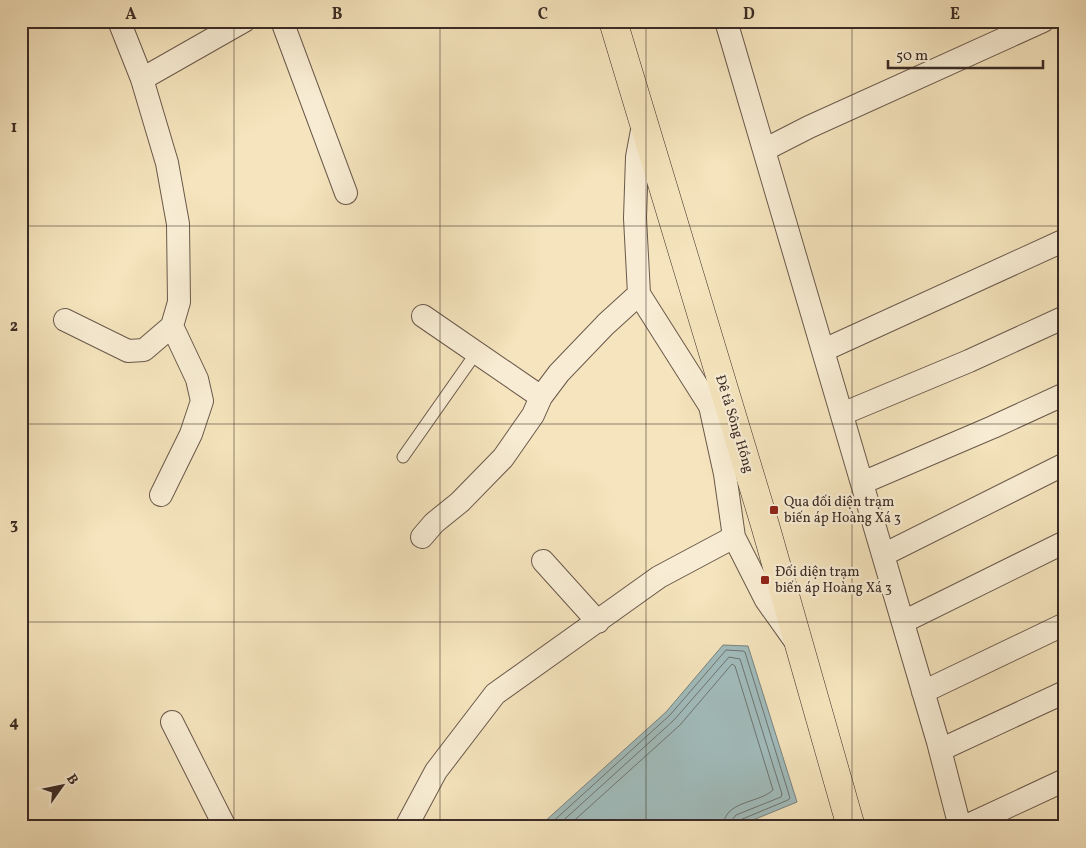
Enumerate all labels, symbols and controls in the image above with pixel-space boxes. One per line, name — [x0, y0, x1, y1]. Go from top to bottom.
text: A — [125, 4, 137, 26]
text: B — [332, 4, 343, 26]
text: C — [538, 4, 548, 26]
text: D — [743, 4, 755, 26]
text: E — [950, 4, 960, 26]
scale bar — [888, 38, 1044, 70]
text: 50 m — [896, 46, 928, 67]
text: 1 — [11, 117, 17, 139]
text: 2 — [10, 316, 18, 338]
street label: Đê tả Sông Hồng — [710, 373, 758, 475]
place label: Qua đối diện trạm biến áp Hoàng Xá 3 — [784, 493, 901, 528]
marker: Qua đối diện trạm biến áp Hoàng Xá 3 — [768, 504, 780, 516]
text: 3 — [10, 514, 18, 536]
place label: Đối diện trạm biến áp Hoàng Xá 3 — [775, 563, 892, 598]
marker: Đối diện trạm biến áp Hoàng Xá 3 — [759, 574, 771, 586]
text: 4 — [9, 712, 19, 734]
north arrow — [38, 760, 88, 810]
text: B — [61, 771, 82, 789]

